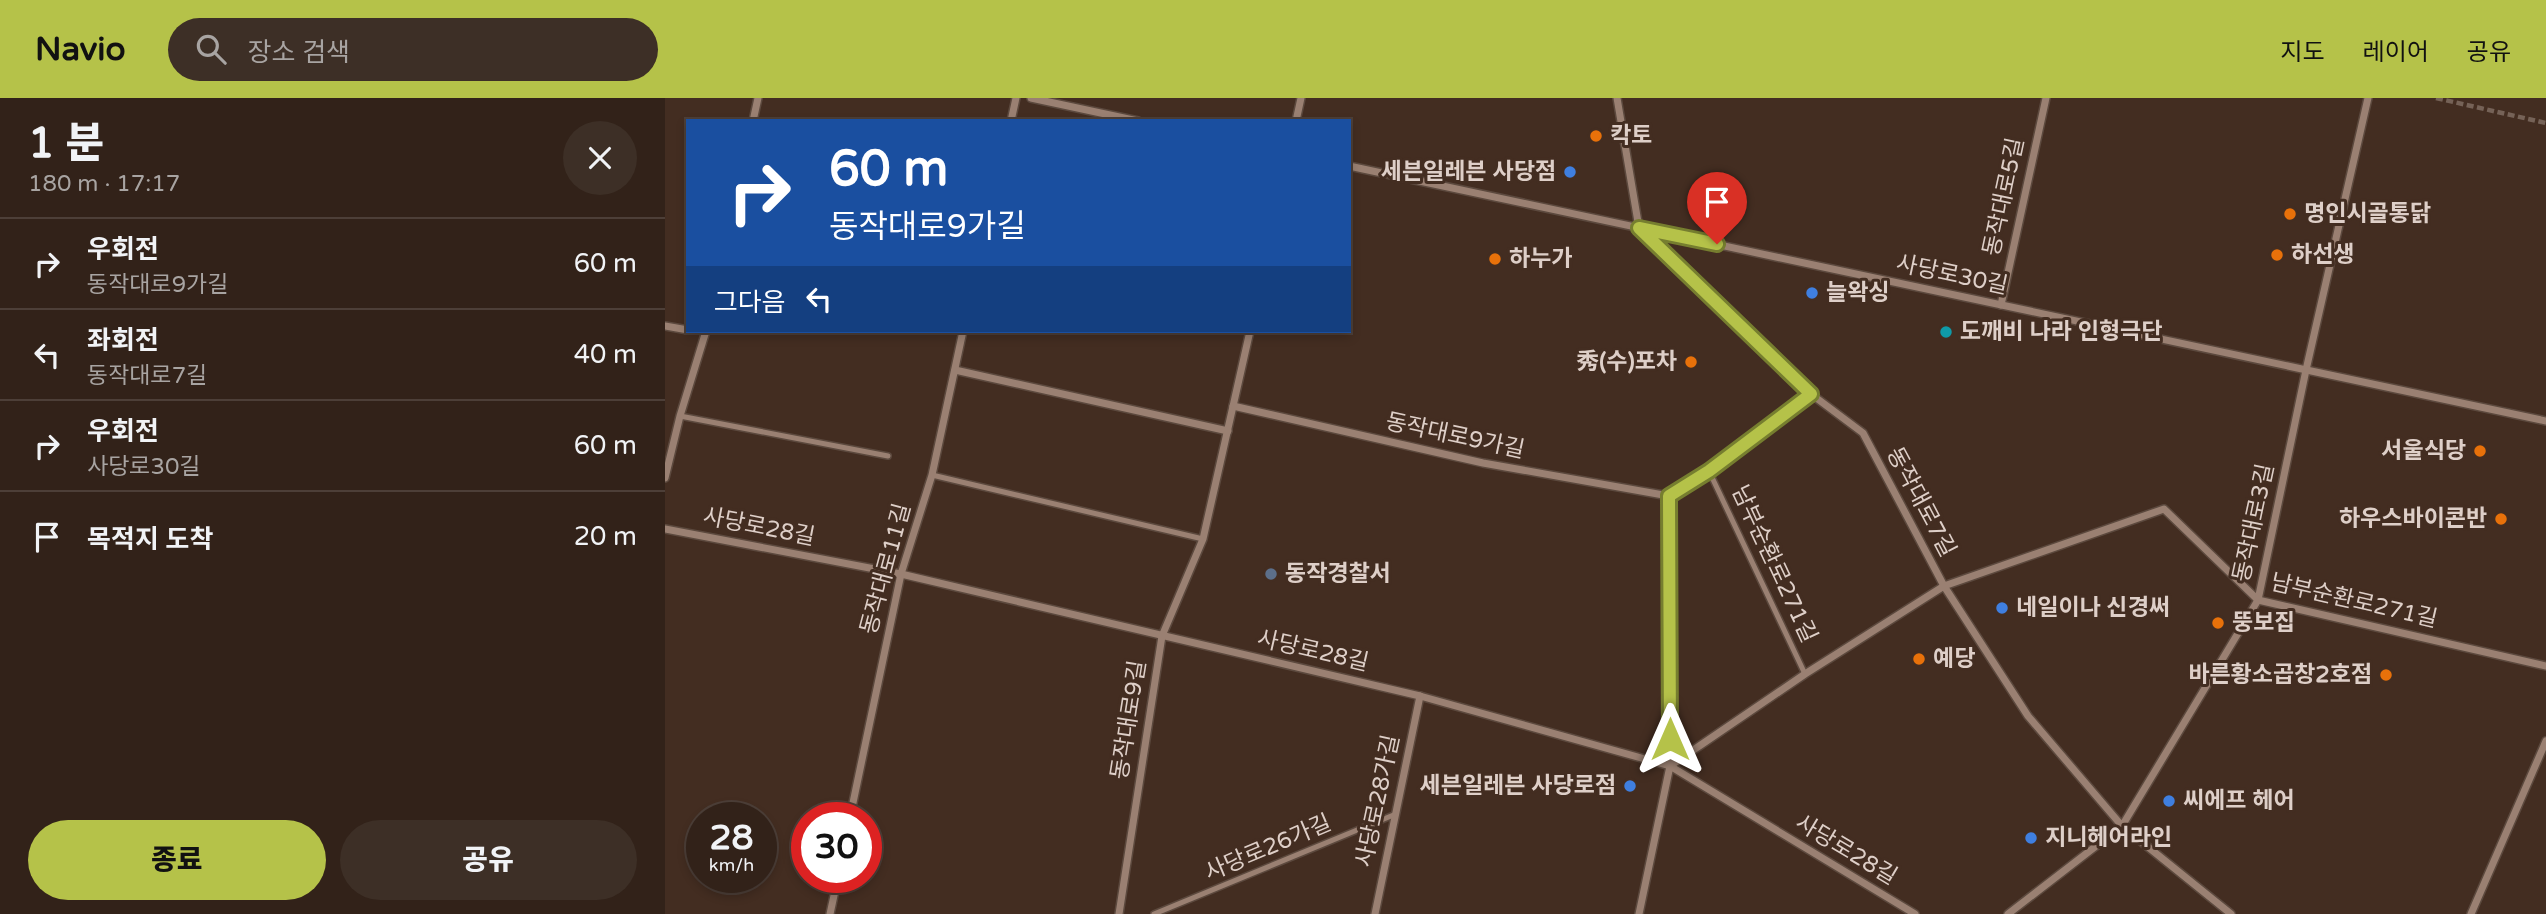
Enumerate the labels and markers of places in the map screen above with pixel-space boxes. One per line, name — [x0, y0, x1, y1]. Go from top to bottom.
place label: 칵토 — [1610, 122, 1652, 150]
marker: 칵토 — [1588, 128, 1604, 144]
place label: 세븐일레븐 사당점 — [1381, 158, 1556, 186]
marker: 세븐일레븐 사당점 — [1562, 164, 1578, 180]
pin — [1687, 172, 1747, 244]
place label: 명인시골통닭 — [2304, 200, 2431, 228]
marker: 명인시골통닭 — [2282, 206, 2298, 222]
place label: 하선생 — [2291, 241, 2354, 269]
place label: 하누가 — [1509, 245, 1572, 273]
marker: 하선생 — [2269, 247, 2285, 263]
marker: 하누가 — [1487, 251, 1503, 267]
place label: 늘왁싱 — [1826, 279, 1889, 307]
marker: 늘왁싱 — [1804, 285, 1820, 301]
place label: 도깨비 나라 인형극단 — [1960, 318, 2162, 346]
marker: 도깨비 나라 인형극단 — [1938, 324, 1954, 340]
place label: 秀(수)포차 — [1576, 348, 1677, 376]
marker: 秀(수)포차 — [1683, 354, 1699, 370]
place label: 서울식당 — [2381, 437, 2466, 465]
marker: 서울식당 — [2472, 443, 2488, 459]
place label: 하우스바이콘반 — [2339, 505, 2487, 533]
marker: 하우스바이콘반 — [2493, 511, 2509, 527]
place label: 동작경찰서 — [1285, 560, 1391, 588]
marker: 동작경찰서 — [1263, 566, 1279, 582]
place label: 네일이나 신경써 — [2016, 594, 2170, 622]
marker: 네일이나 신경써 — [1994, 600, 2010, 616]
place label: 뚱보집 — [2232, 609, 2295, 637]
marker: 뚱보집 — [2210, 615, 2226, 631]
place label: 예당 — [1933, 645, 1975, 673]
marker: 예당 — [1911, 651, 1927, 667]
place label: 바른황소곱창2호점 — [2188, 661, 2372, 689]
marker: 바른황소곱창2호점 — [2378, 667, 2394, 683]
place label: 세븐일레븐 사당로점 — [1420, 772, 1616, 800]
marker: 세븐일레븐 사당로점 — [1622, 778, 1638, 794]
place label: 씨에프 헤어 — [2183, 787, 2295, 815]
marker: 씨에프 헤어 — [2161, 793, 2177, 809]
place label: 지니헤어라인 — [2045, 824, 2172, 852]
marker: 지니헤어라인 — [2023, 830, 2039, 846]

